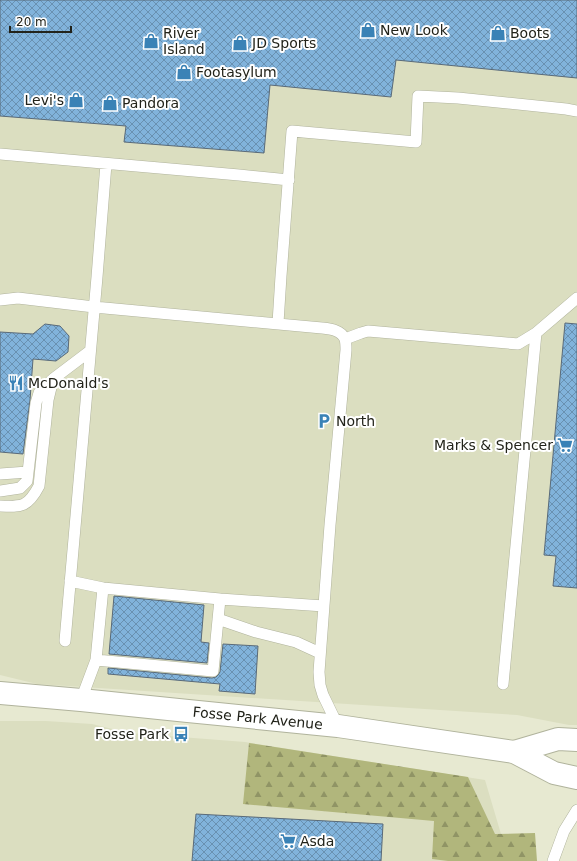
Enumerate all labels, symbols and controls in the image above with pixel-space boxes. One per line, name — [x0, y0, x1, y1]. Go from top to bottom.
scale bar — [10, 8, 71, 34]
text: 20 m — [16, 15, 47, 29]
shop icon: New Look — [359, 21, 377, 39]
place label: New Look — [380, 22, 449, 38]
shop icon: Boots — [489, 24, 507, 42]
place label: River Island — [163, 25, 205, 57]
place label: Boots — [510, 25, 550, 41]
shop icon: River Island — [142, 32, 160, 50]
shop icon: JD Sports — [231, 34, 249, 52]
place label: JD Sports — [251, 35, 316, 51]
shop icon: Footasylum — [175, 63, 193, 81]
place label: Footasylum — [196, 64, 277, 80]
shop icon: Levi's — [67, 91, 85, 109]
place label: Levi's — [25, 92, 64, 108]
shop icon: Pandora — [101, 94, 119, 112]
place label: Pandora — [122, 95, 179, 111]
restaurant icon: McDonald's — [7, 374, 25, 392]
place label: McDonald's — [28, 375, 109, 391]
parking icon: North — [315, 412, 333, 430]
place label: North — [336, 413, 375, 429]
supermarket icon: Marks & Spencer — [556, 436, 574, 454]
place label: Marks & Spencer — [434, 437, 553, 453]
street label: Fosse Park Avenue — [192, 704, 324, 732]
bus stop icon: Fosse Park — [172, 725, 190, 743]
place label: Fosse Park — [95, 726, 170, 742]
supermarket icon: Asda — [279, 832, 297, 850]
place label: Asda — [300, 833, 334, 849]

